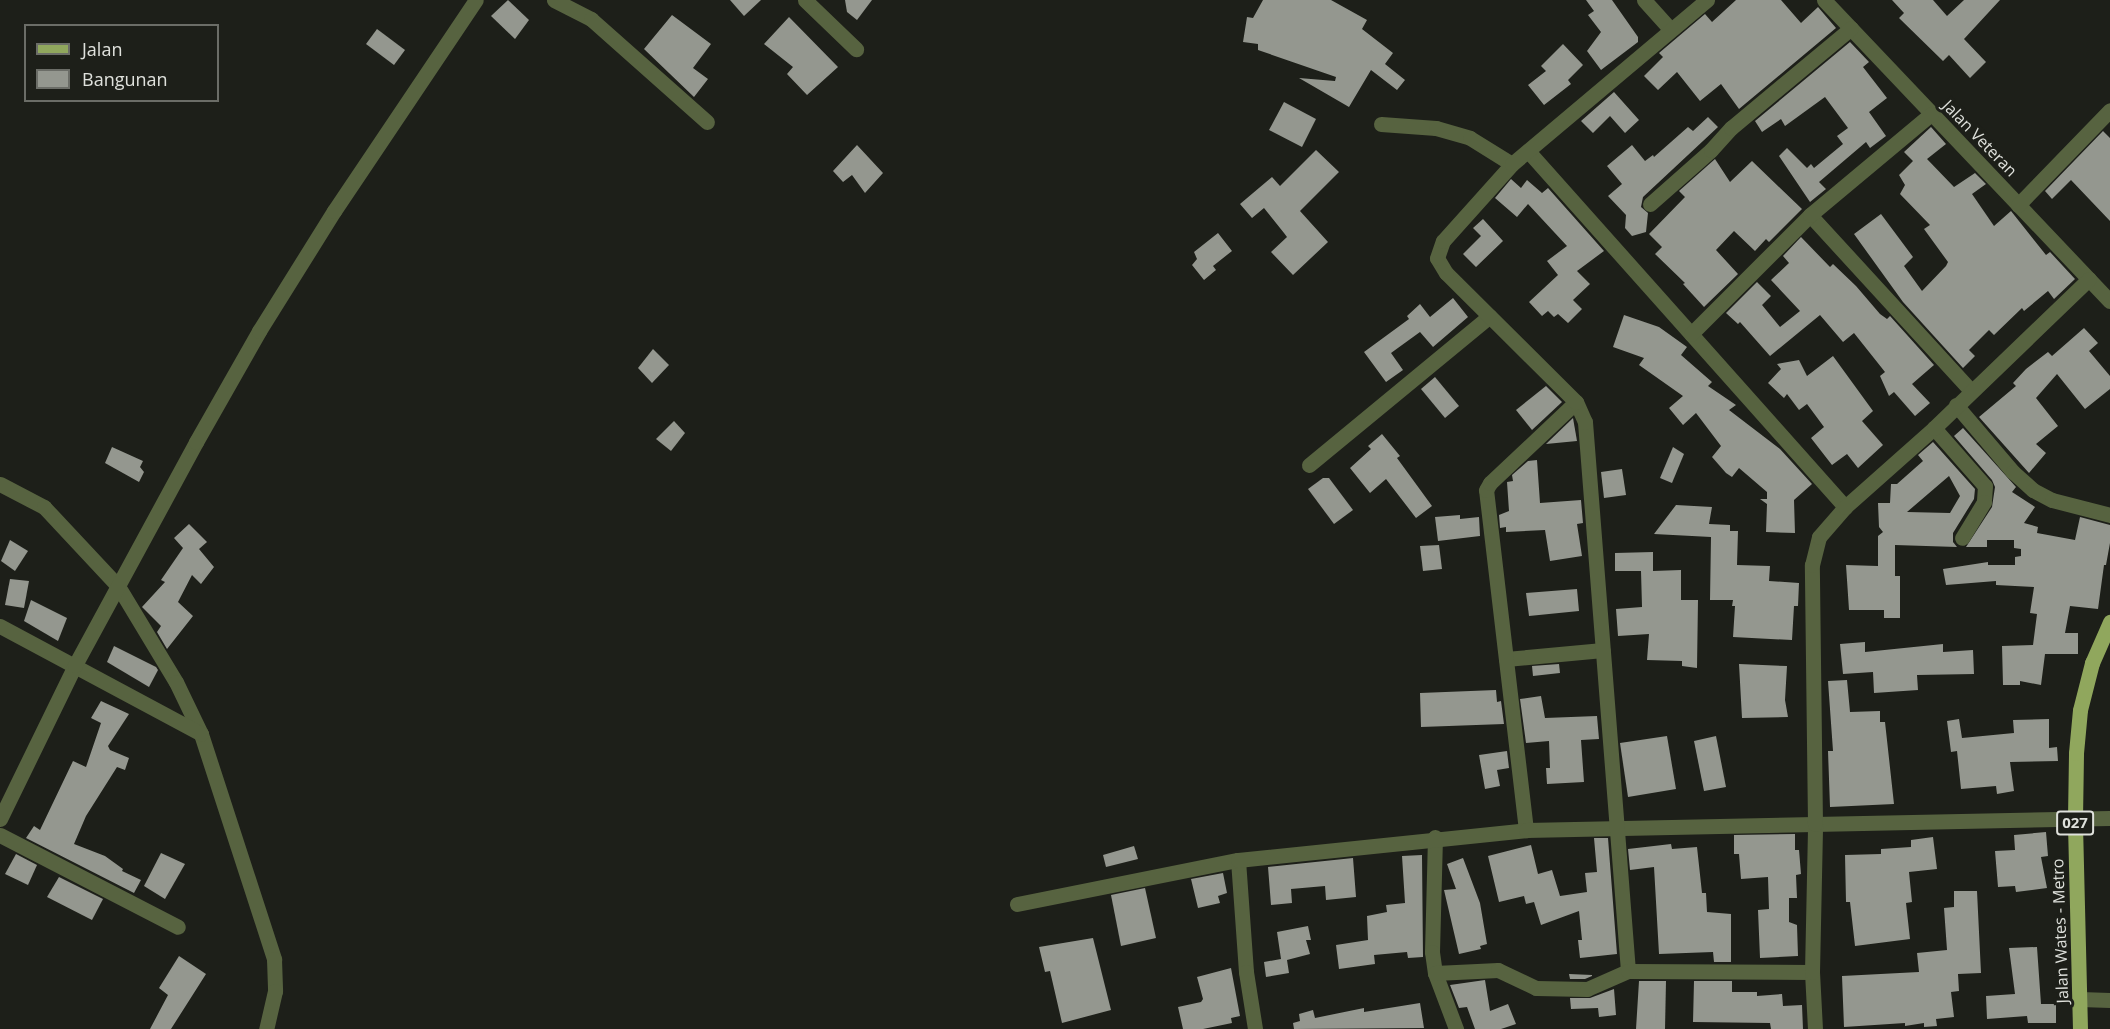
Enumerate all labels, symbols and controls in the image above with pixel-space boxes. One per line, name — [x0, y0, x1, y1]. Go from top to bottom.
legend — [24, 24, 219, 102]
text: Jalan — [82, 37, 122, 61]
text: Bangunan — [82, 67, 168, 91]
street label: Jalan Veteran — [1939, 96, 2021, 180]
road number: 027 — [2056, 811, 2094, 835]
street label: Jalan Wates - Metro — [2048, 858, 2072, 1004]

